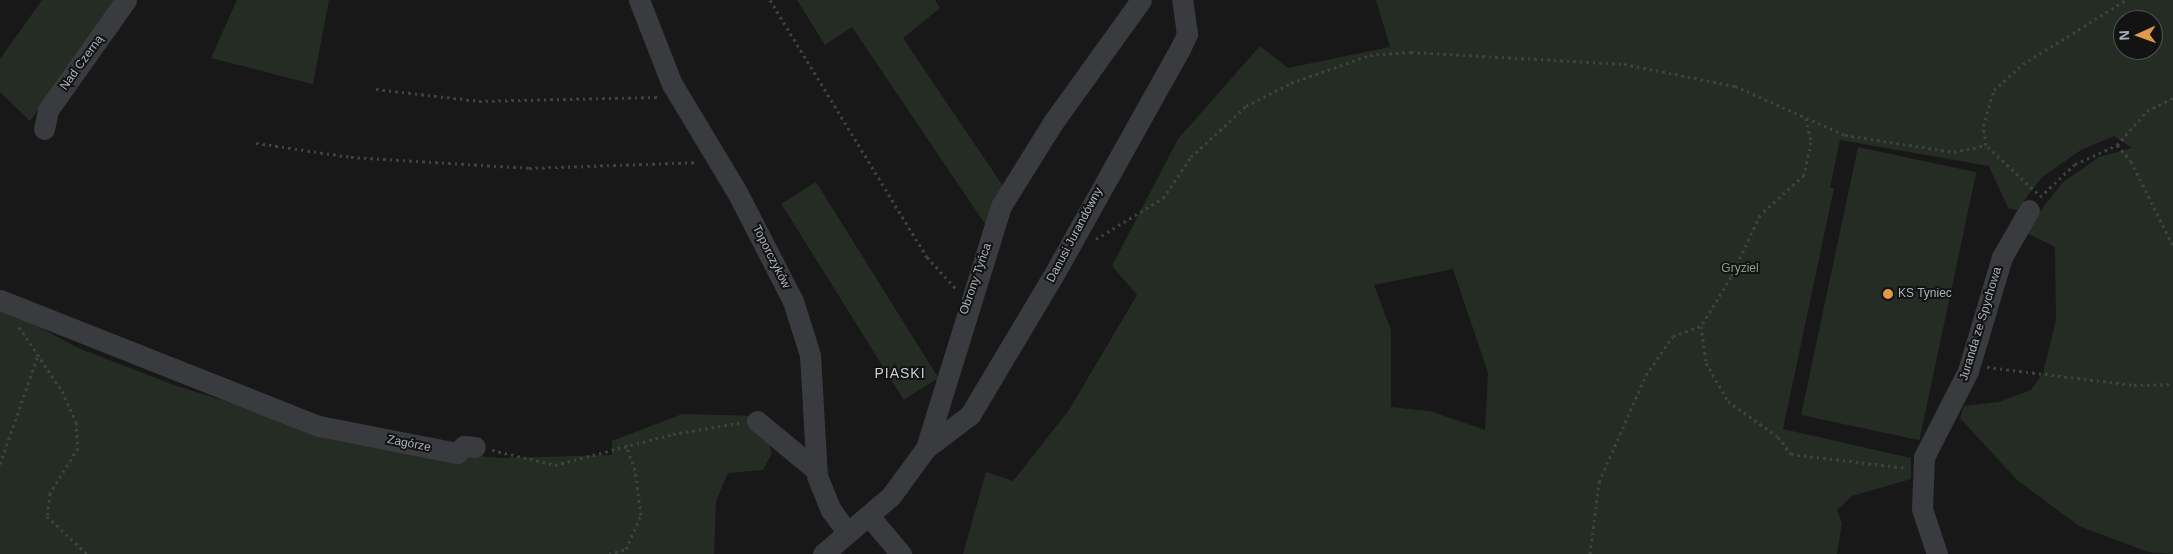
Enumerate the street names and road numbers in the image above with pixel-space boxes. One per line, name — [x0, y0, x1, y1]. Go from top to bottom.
street label: Nad Czerną — [57, 33, 107, 93]
street label: Danusi Jurandówny — [1044, 185, 1106, 285]
street label: Toporczyków — [749, 223, 793, 291]
street label: Obrony Tyńca — [957, 241, 995, 317]
street label: Juranda ze Spychowa — [1957, 265, 2005, 383]
street label: Zagórze — [386, 433, 432, 455]

